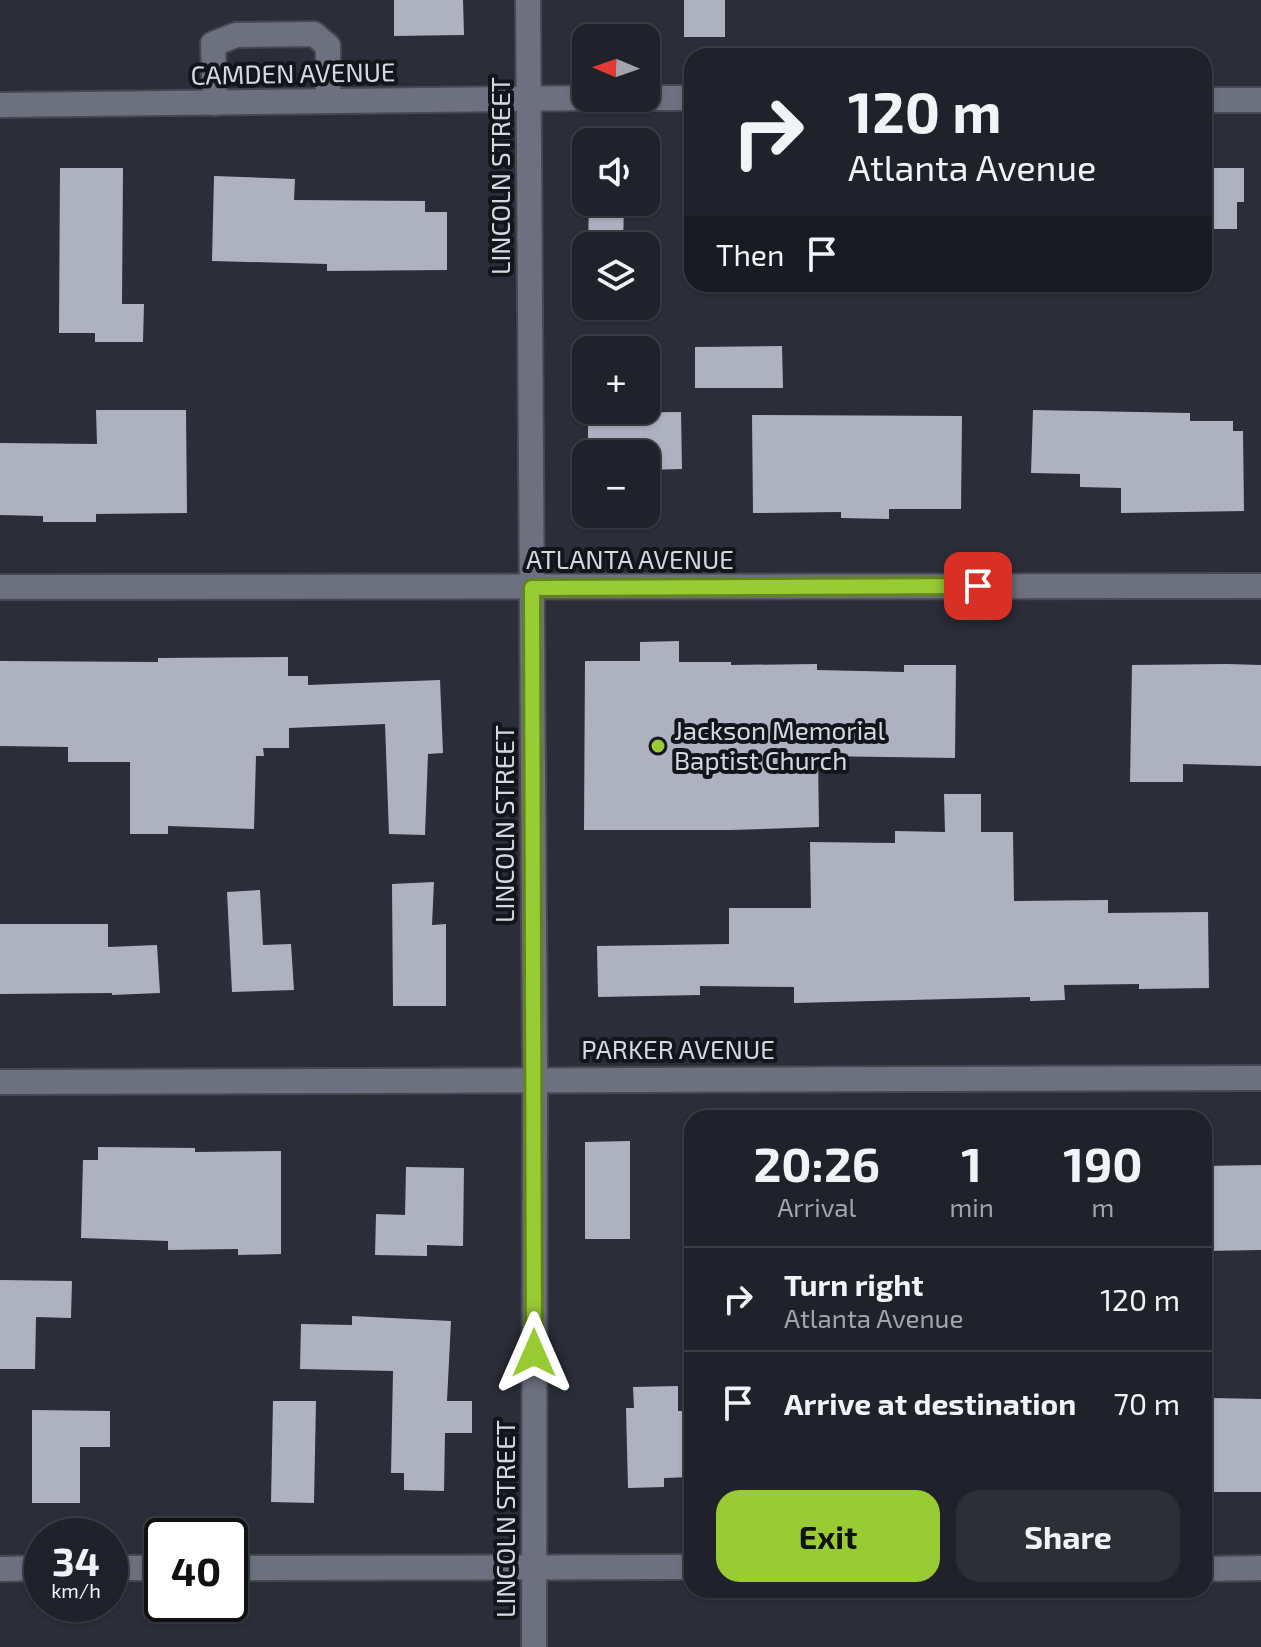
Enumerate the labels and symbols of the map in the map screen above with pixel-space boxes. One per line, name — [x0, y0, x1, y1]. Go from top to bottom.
north arrow — [572, 24, 660, 112]
street label: CAMDEN AVENUE — [190, 55, 396, 90]
street label: LINCOLN STREET — [484, 77, 515, 275]
street label: ATLANTA AVENUE — [526, 543, 734, 574]
pin — [944, 552, 1012, 620]
place label: Jackson Memorial Baptist Church — [674, 714, 885, 775]
street label: LINCOLN STREET — [488, 725, 519, 923]
marker: Jackson Memorial Baptist Church — [649, 737, 667, 755]
street label: PARKER AVENUE — [581, 1033, 775, 1064]
position arrow — [492, 1311, 576, 1395]
street label: LINCOLN STREET — [489, 1420, 520, 1618]
speed limit sign: 40 — [144, 1518, 248, 1622]

